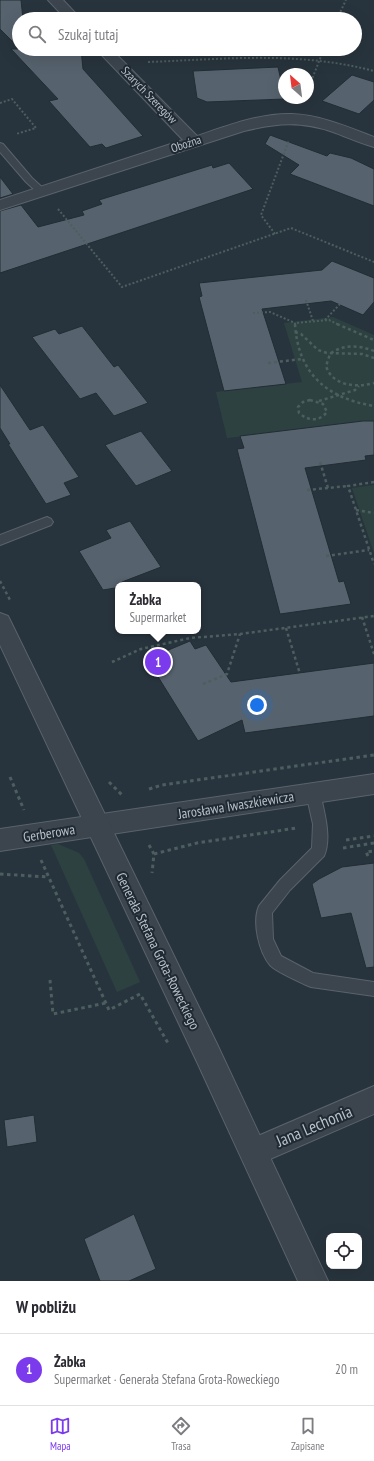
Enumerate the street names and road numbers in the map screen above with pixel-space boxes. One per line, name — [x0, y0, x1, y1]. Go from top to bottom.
street label: Szarych Szeregów — [118, 63, 181, 127]
street label: Oboźna — [169, 132, 203, 155]
street label: Jarosława Iwaszkiewicza — [176, 787, 295, 823]
street label: Gerberowa — [22, 820, 76, 846]
street label: Generała Stefana Grota-Roweckiego — [112, 869, 204, 1033]
street label: Jana Lechonia — [272, 1100, 355, 1152]

